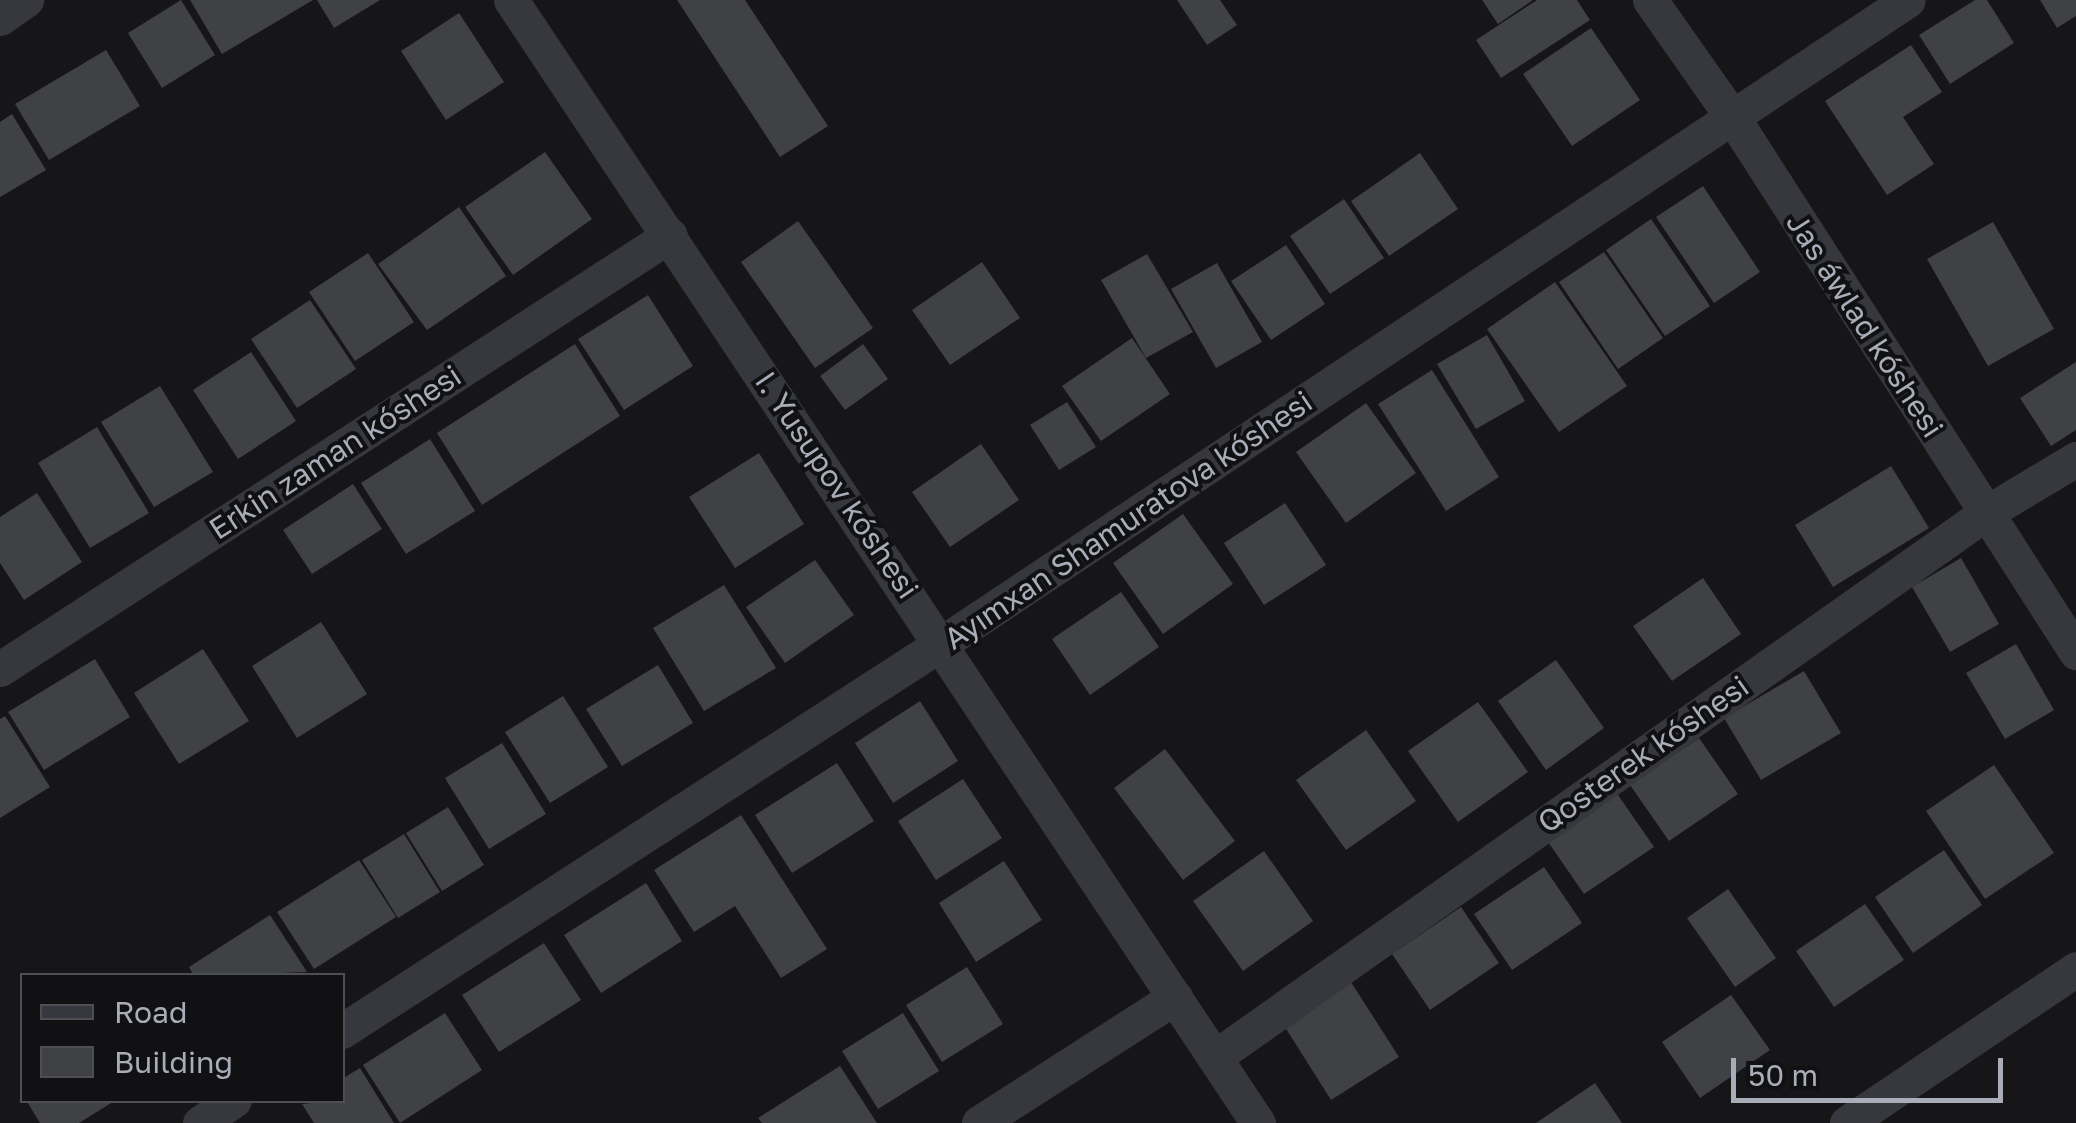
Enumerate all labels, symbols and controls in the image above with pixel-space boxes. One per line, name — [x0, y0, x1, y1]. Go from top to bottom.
street label: Jas áwlad kóshesi — [1779, 206, 1951, 444]
street label: Erkin zaman kóshesi — [202, 357, 468, 547]
street label: I. Yusupov kóshesi — [748, 365, 926, 605]
street label: Ayımxan Shamuratova kóshesi — [937, 383, 1319, 657]
street label: Qosterek kóshesi — [1531, 668, 1755, 840]
legend — [20, 973, 345, 1103]
text: Road — [114, 994, 188, 1030]
scale bar — [1736, 1038, 2008, 1100]
text: Building — [114, 1044, 233, 1080]
text: 50 m — [1748, 1057, 1818, 1093]

